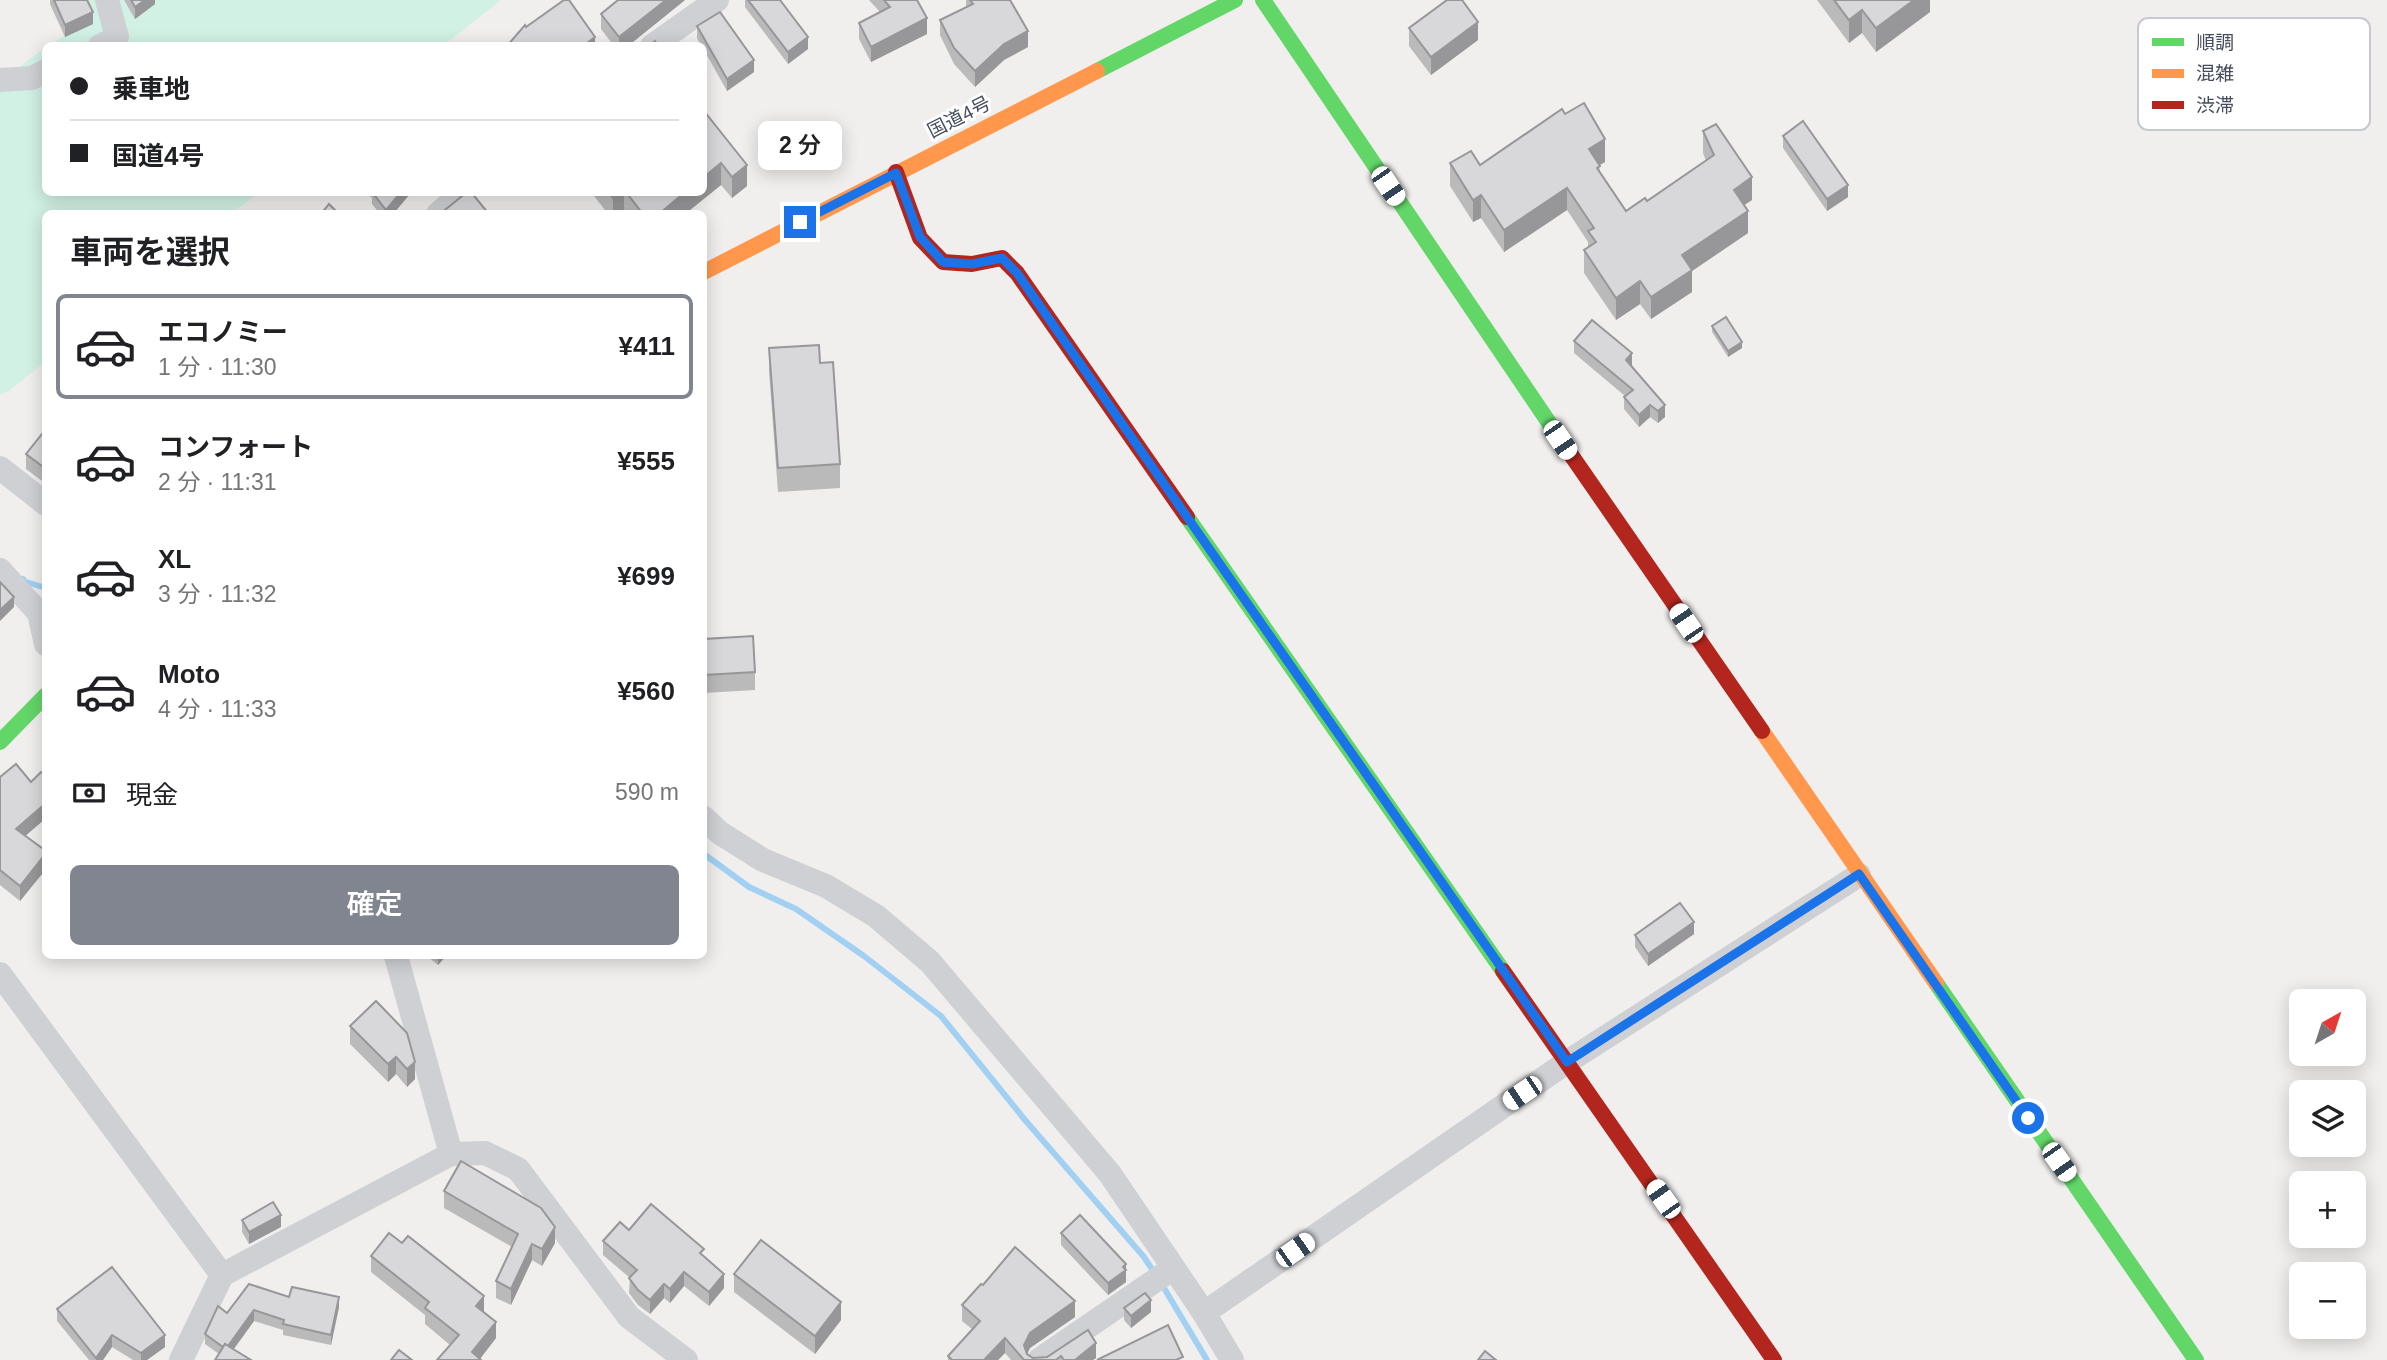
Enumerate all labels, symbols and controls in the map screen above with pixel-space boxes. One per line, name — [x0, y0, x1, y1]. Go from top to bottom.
legend — [2138, 18, 2370, 130]
text: 順調 — [2196, 32, 2234, 53]
text: 混雑 — [2196, 63, 2234, 84]
text: 乗車地 — [112, 74, 190, 104]
street label: 国道4号 — [924, 92, 994, 142]
text: 渋滞 — [2196, 95, 2234, 116]
callout: 2 分 — [758, 120, 842, 170]
text: 2 分 — [779, 132, 821, 158]
text: 国道4号 — [112, 141, 204, 171]
car — [1368, 163, 1409, 209]
route end — [784, 206, 816, 238]
text: 車両を選択 — [70, 234, 230, 270]
icon: car — [74, 315, 137, 378]
text: エコノミー — [158, 317, 288, 347]
text: ¥411 — [619, 331, 675, 361]
text: 1 分 · 11:30 — [158, 354, 276, 380]
car — [1540, 417, 1581, 463]
icon: car — [74, 430, 137, 493]
text: コンフォート — [158, 432, 313, 462]
text: ¥555 — [617, 446, 675, 476]
text: 2 分 · 11:31 — [158, 469, 276, 495]
text: XL — [158, 544, 191, 574]
icon: car — [74, 545, 137, 608]
text: ¥699 — [617, 561, 675, 591]
text: 3 分 · 11:32 — [158, 581, 276, 607]
car — [1666, 600, 1707, 646]
text: Moto — [158, 659, 220, 689]
icon: car — [74, 660, 137, 723]
text: ¥560 — [617, 676, 675, 706]
text: 4 分 · 11:33 — [158, 696, 276, 722]
icon: cash — [70, 774, 108, 812]
text: 590 m — [615, 779, 679, 805]
text: 現金 — [126, 780, 178, 810]
button: 確定 — [70, 865, 679, 945]
north arrow — [2289, 989, 2366, 1066]
map controls — [2289, 989, 2366, 1339]
car — [1499, 1073, 1546, 1113]
button: layers — [2289, 1080, 2366, 1157]
route start — [2012, 1102, 2044, 1134]
car — [2039, 1139, 2080, 1185]
button: + — [2289, 1171, 2366, 1248]
car — [1643, 1176, 1684, 1222]
car — [1272, 1229, 1319, 1271]
button: − — [2289, 1262, 2366, 1339]

